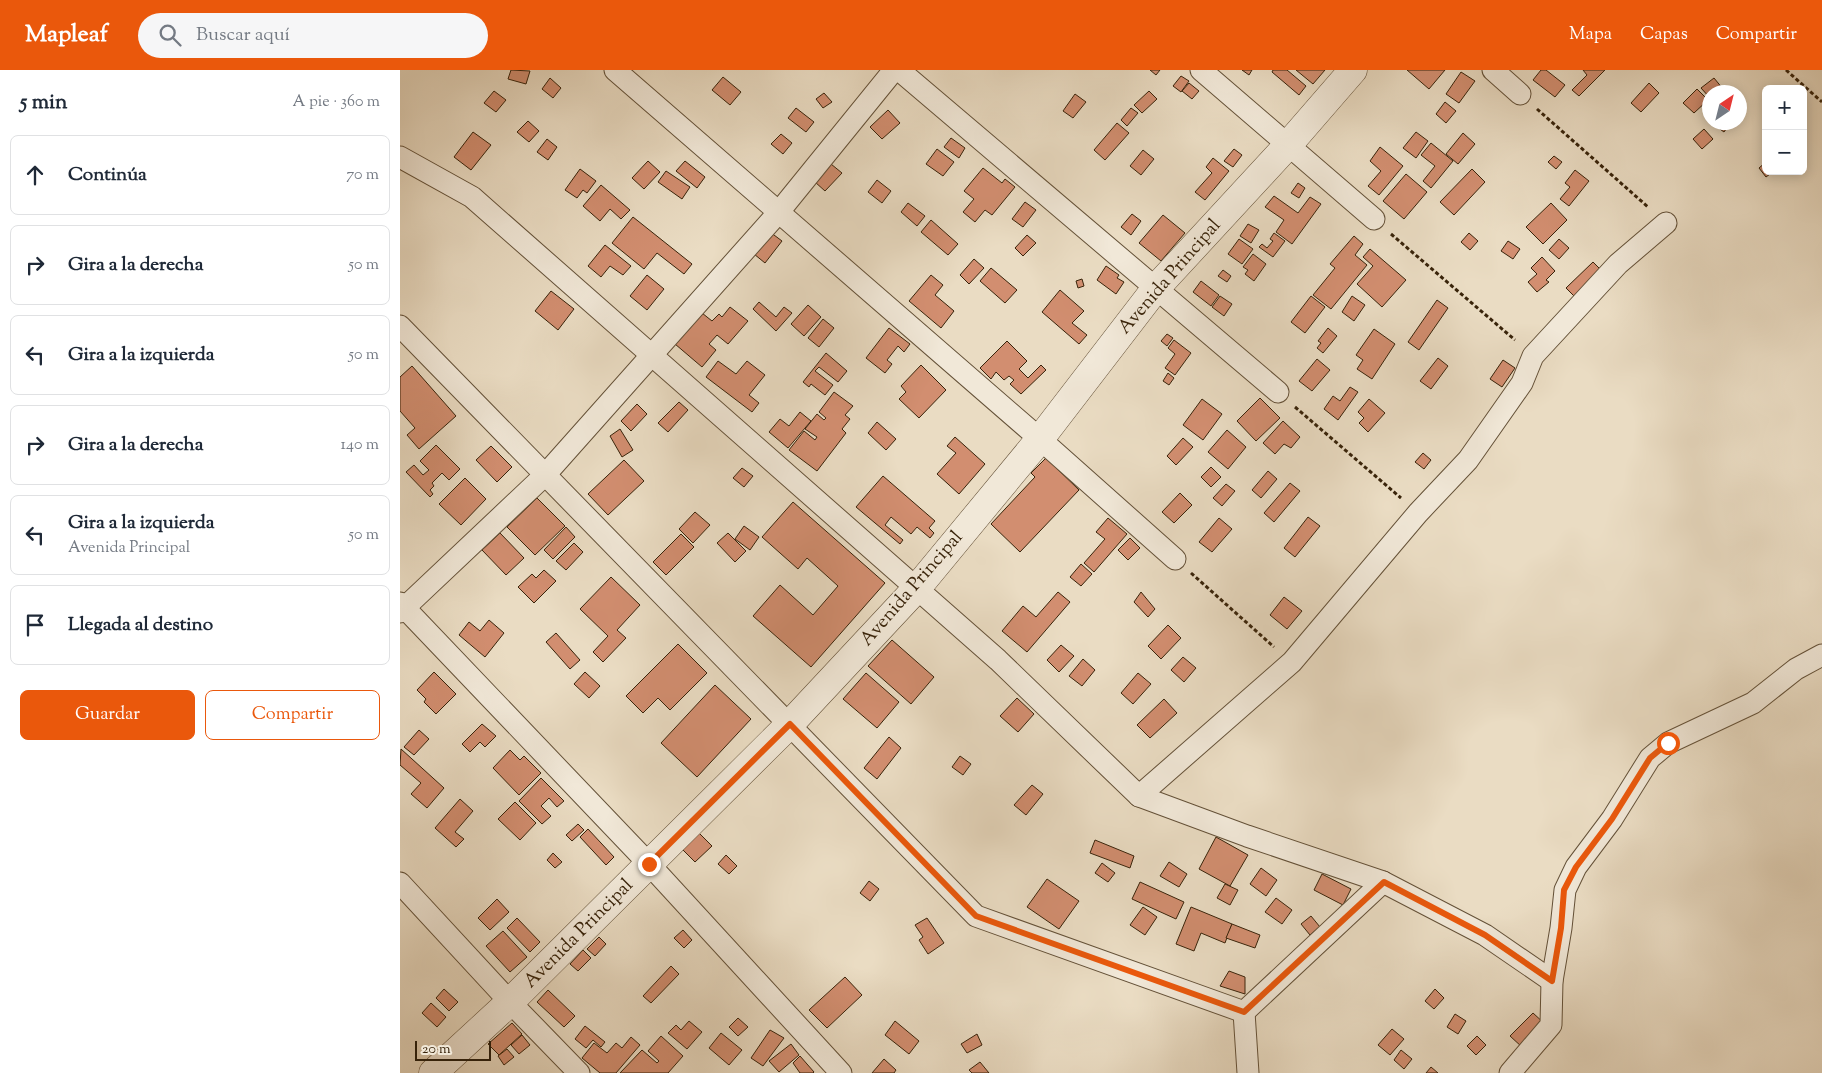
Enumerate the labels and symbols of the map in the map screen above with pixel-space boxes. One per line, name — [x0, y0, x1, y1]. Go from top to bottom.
north arrow — [1702, 85, 1747, 130]
street label: Avenida Principal — [1112, 213, 1228, 341]
street label: Avenida Principal — [854, 525, 970, 653]
route start — [1657, 732, 1680, 755]
route end — [638, 853, 661, 876]
street label: Avenida Principal — [518, 873, 640, 995]
scale bar — [415, 1038, 491, 1061]

